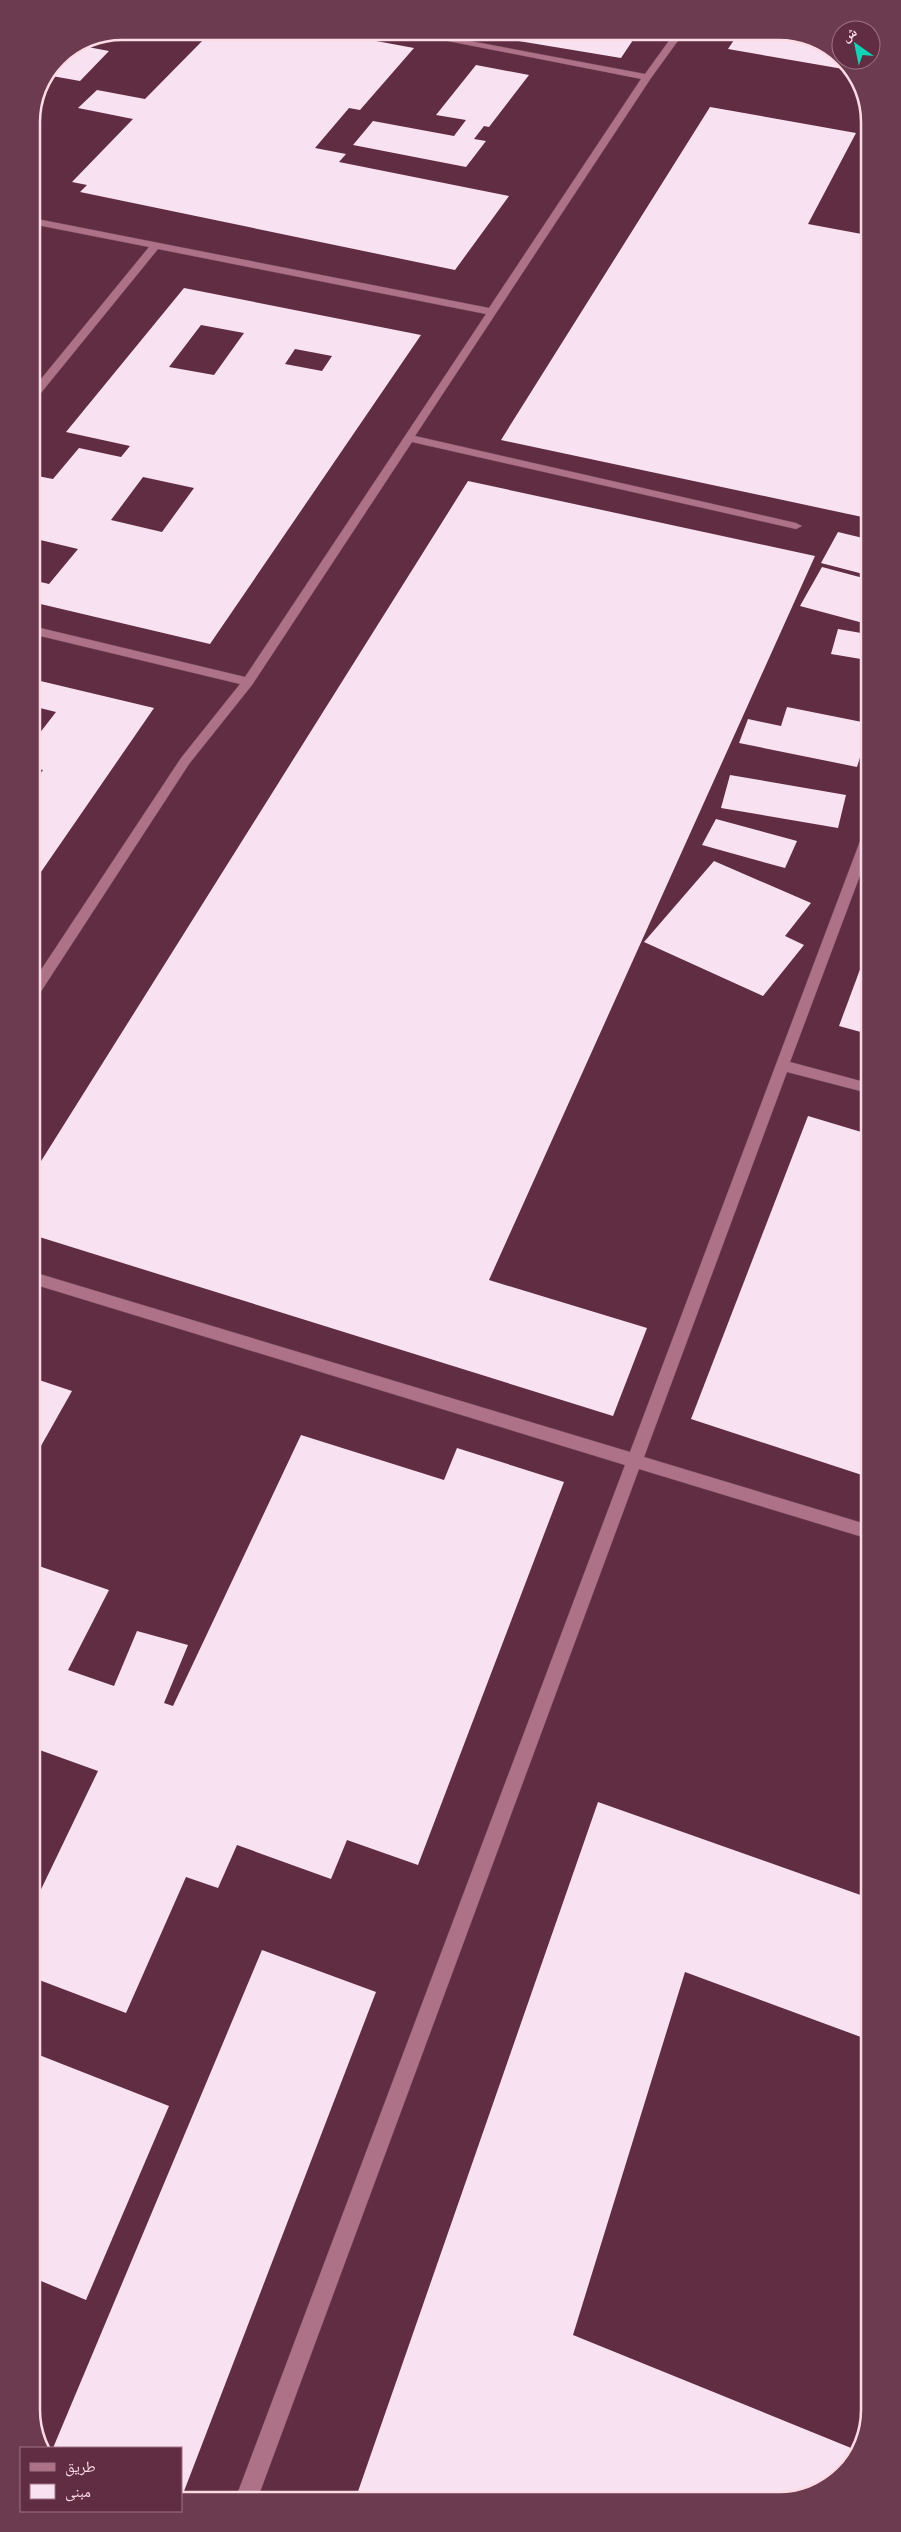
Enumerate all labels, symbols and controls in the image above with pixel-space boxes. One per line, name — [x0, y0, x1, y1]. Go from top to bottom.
north arrow — [831, 20, 881, 70]
text: ش — [837, 22, 860, 46]
legend — [20, 2447, 182, 2512]
text: طريق — [65, 2456, 96, 2477]
text: مبنى — [65, 2481, 91, 2502]

